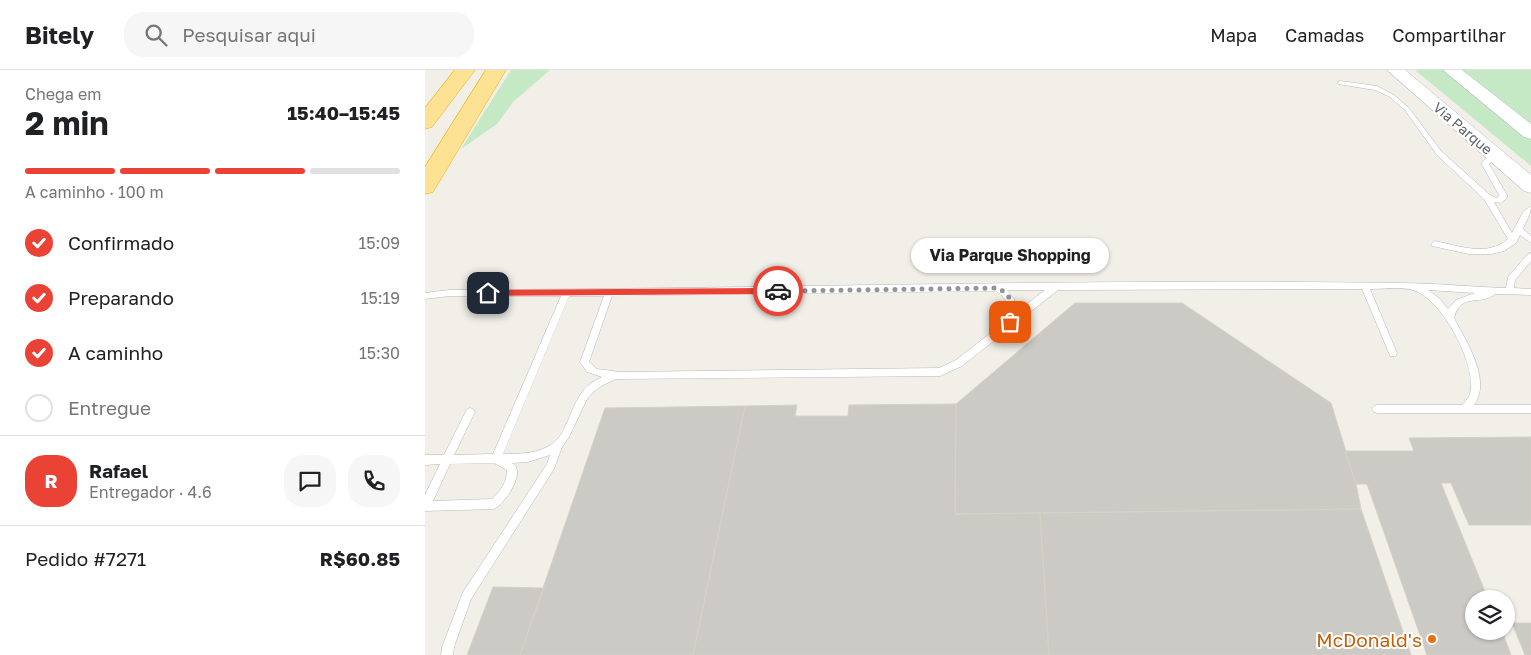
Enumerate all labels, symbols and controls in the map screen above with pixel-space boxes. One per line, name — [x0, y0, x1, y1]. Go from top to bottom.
search box — [124, 12, 474, 57]
text: Bitely — [25, 20, 94, 49]
icon: search — [142, 21, 170, 49]
text: Pesquisar aqui — [182, 23, 316, 46]
text: Mapa — [1210, 24, 1257, 46]
text: Camadas — [1285, 24, 1364, 46]
text: Compartilhar — [1392, 24, 1506, 46]
text: Chega em — [25, 84, 101, 104]
street label: Via Parque — [1430, 98, 1496, 158]
text: 15:40–15:45 — [287, 101, 400, 124]
text: 2 min — [25, 104, 109, 142]
text: A caminho · 100 m — [25, 182, 164, 202]
icon: check — [25, 229, 53, 257]
text: Confirmado — [68, 231, 174, 254]
text: 15:09 — [359, 233, 400, 253]
callout: Via Parque Shopping — [911, 237, 1109, 272]
text: Via Parque Shopping — [929, 245, 1091, 265]
courier — [753, 266, 803, 316]
pin — [467, 272, 509, 314]
icon: car — [764, 277, 792, 305]
icon: home — [474, 279, 502, 307]
icon: check — [25, 284, 53, 312]
text: Preparando — [68, 286, 174, 309]
text: 15:19 — [361, 288, 400, 308]
pin — [989, 301, 1031, 343]
icon: bag — [996, 308, 1024, 336]
icon: check — [25, 339, 53, 367]
text: A caminho — [68, 341, 163, 364]
text: 15:30 — [359, 343, 400, 363]
text: Entregue — [68, 396, 151, 419]
button: chat — [284, 455, 336, 507]
button: phone — [348, 455, 400, 507]
text: Rafael — [89, 459, 148, 482]
text: R — [44, 469, 58, 492]
text: Entregador · 4.6 — [89, 482, 212, 502]
text: Pedido #7271 — [25, 547, 146, 570]
text: R$60.85 — [320, 547, 400, 570]
map controls — [1465, 590, 1515, 640]
button: layers — [1465, 590, 1515, 640]
place label: McDonald's — [1316, 628, 1422, 651]
marker: McDonald's — [1426, 633, 1438, 645]

